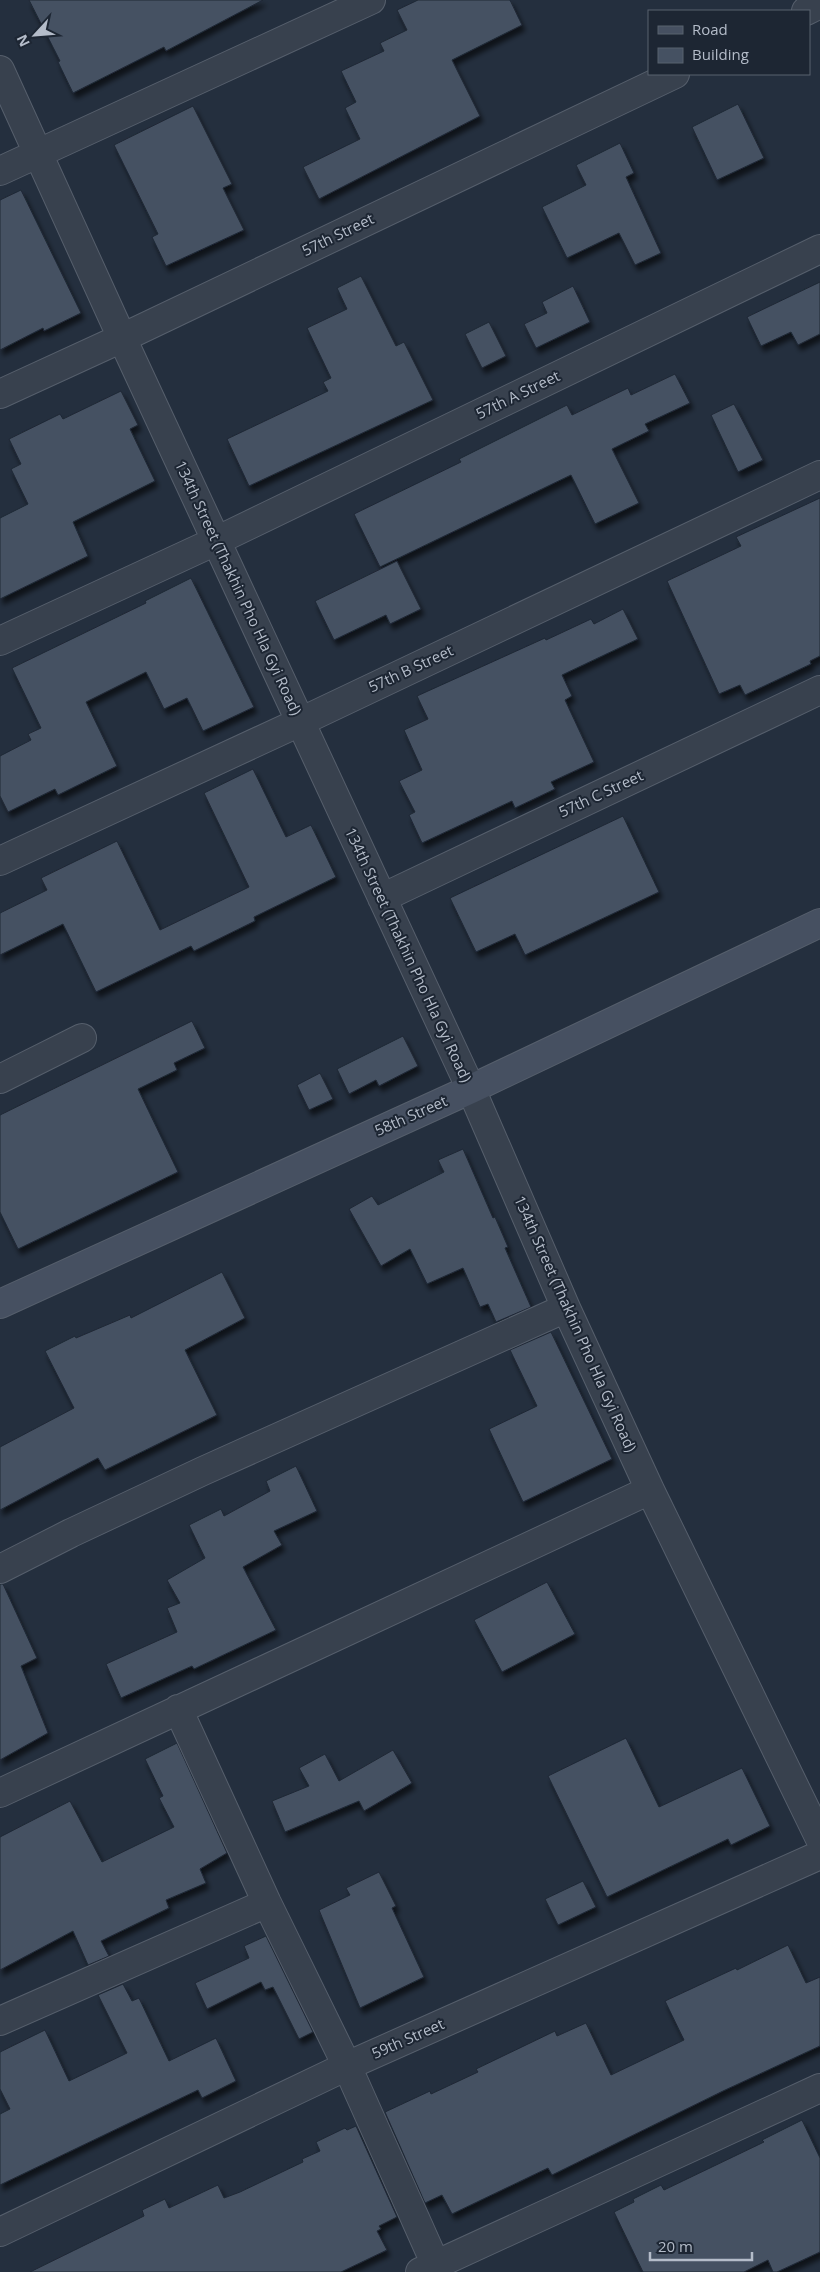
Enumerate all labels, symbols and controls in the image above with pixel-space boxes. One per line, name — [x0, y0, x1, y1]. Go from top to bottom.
north arrow — [10, 10, 60, 60]
legend — [648, 10, 810, 75]
text: Road — [692, 19, 728, 39]
text: N — [12, 32, 34, 50]
text: Building — [692, 44, 749, 64]
street label: 57th Street — [298, 208, 377, 260]
street label: 57th A Street — [472, 365, 563, 423]
street label: 134th Street (Thakhin Pho Hla Gyi Road) — [171, 457, 307, 718]
street label: 57th B Street — [365, 640, 456, 696]
street label: 57th C Street — [555, 765, 646, 821]
street label: 134th Street (Thakhin Pho Hla Gyi Road) — [341, 824, 477, 1085]
street label: 58th Street — [371, 1090, 450, 1140]
street label: 134th Street (Thakhin Pho Hla Gyi Road) — [510, 1192, 642, 1455]
street label: 59th Street — [368, 2013, 447, 2063]
scale bar — [650, 2230, 752, 2262]
text: 20 m — [658, 2236, 693, 2256]

